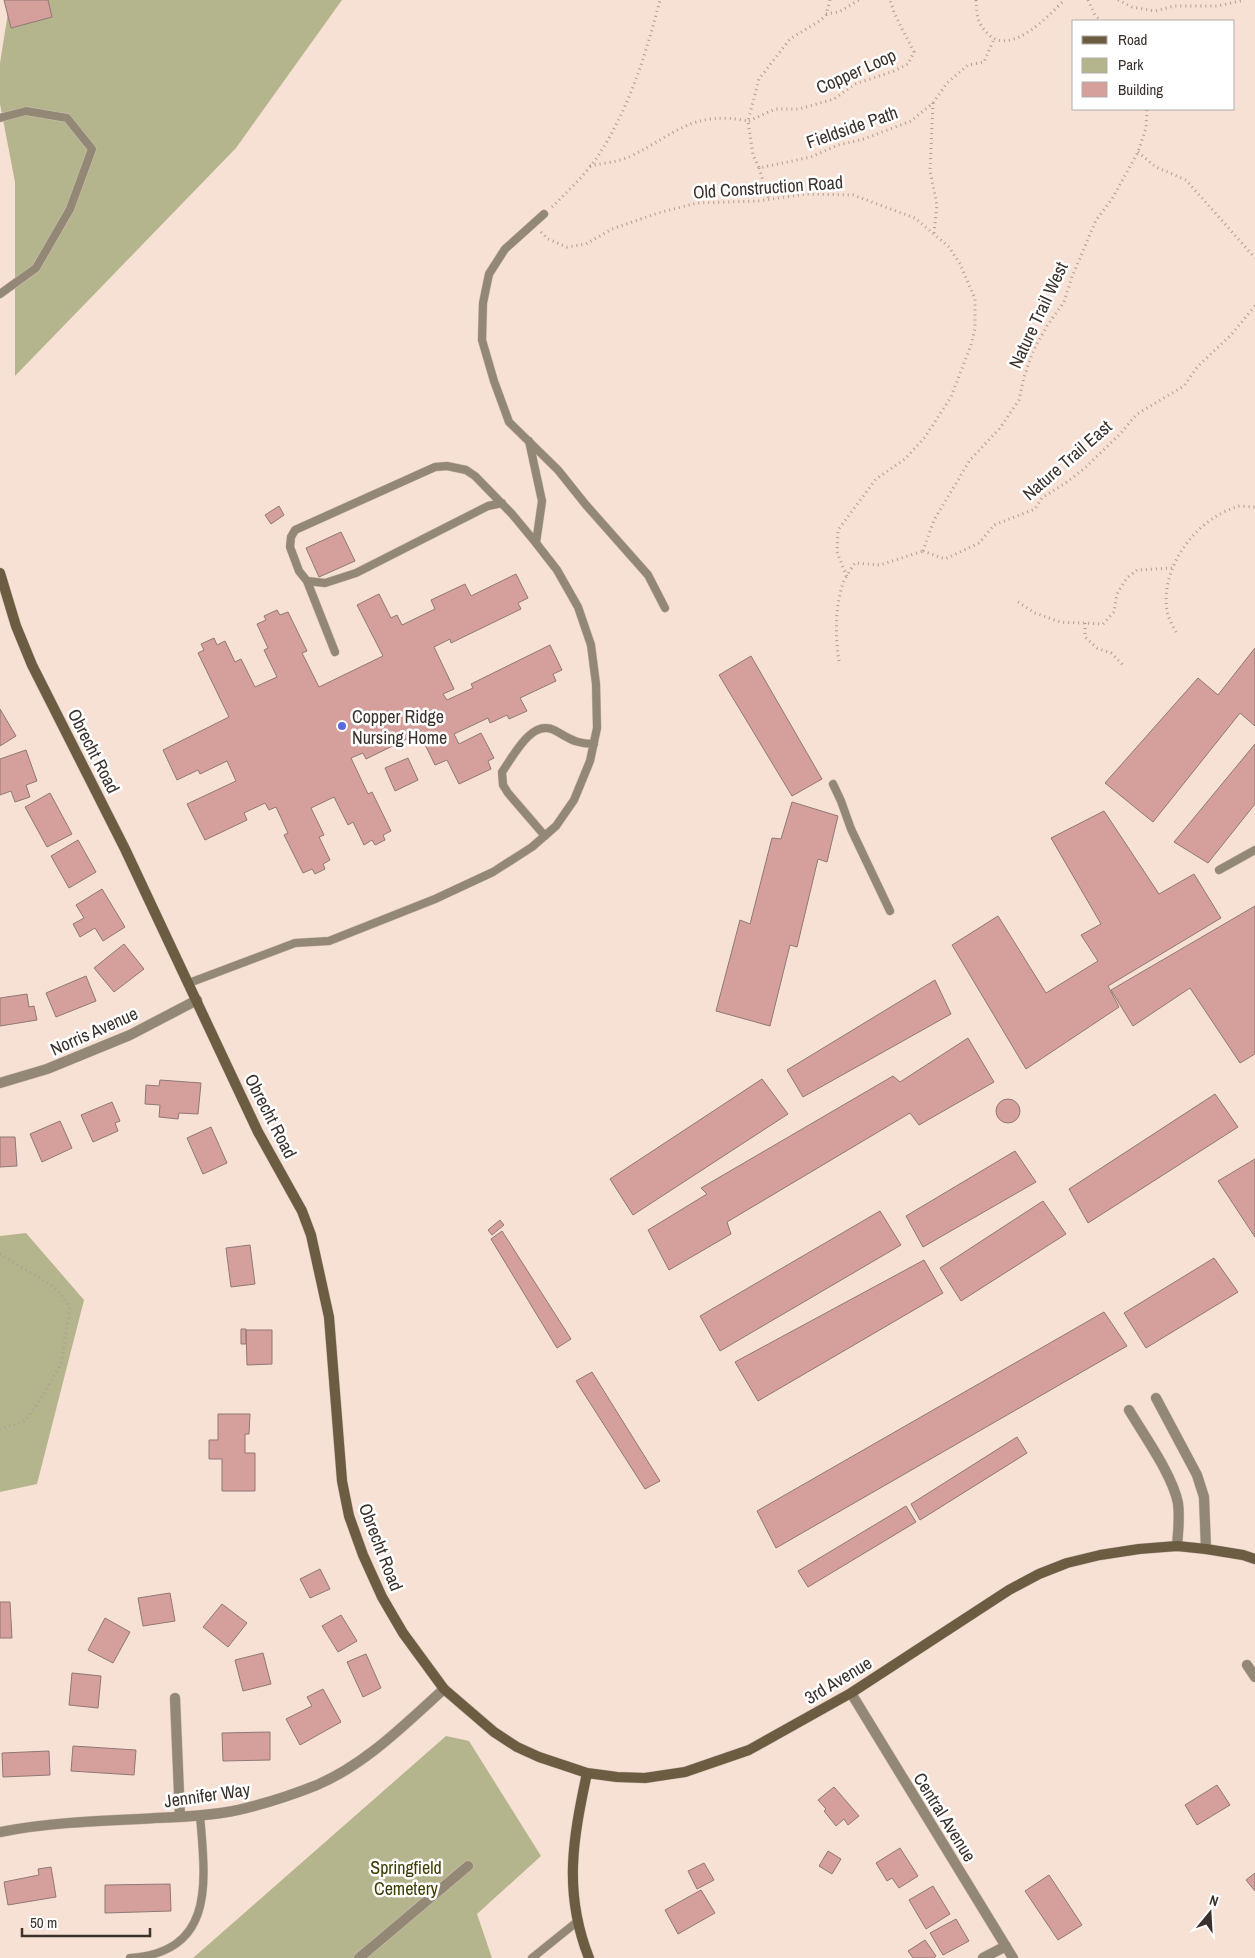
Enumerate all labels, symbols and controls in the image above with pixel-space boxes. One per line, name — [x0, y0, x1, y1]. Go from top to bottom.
legend — [1072, 20, 1235, 110]
text: Road — [1118, 29, 1147, 50]
street label: Copper Loop — [812, 42, 900, 100]
text: Park — [1118, 54, 1144, 75]
text: Building — [1118, 79, 1163, 100]
street label: Fieldside Path — [803, 100, 901, 154]
street label: Old Construction Road — [692, 169, 844, 205]
street label: Nature Trail West — [1002, 258, 1074, 372]
street label: Nature Trail East — [1017, 414, 1117, 506]
street label: Obrecht Road — [62, 704, 126, 798]
place label: Copper Ridge Nursing Home — [352, 704, 447, 750]
marker: Copper Ridge Nursing Home — [336, 720, 348, 732]
street label: Norris Avenue — [46, 1001, 142, 1061]
street label: Obrecht Road — [239, 1069, 303, 1163]
street label: Obrecht Road — [353, 1500, 409, 1594]
street label: 3rd Avenue — [800, 1650, 876, 1710]
street label: Central Avenue — [908, 1768, 982, 1866]
street label: Jennifer Way — [162, 1777, 252, 1813]
park label: Springfield Cemetery — [370, 1855, 442, 1901]
north arrow — [1185, 1888, 1235, 1938]
text: N — [1207, 1891, 1221, 1910]
scale bar — [22, 1906, 150, 1938]
text: 50 m — [30, 1912, 57, 1933]

